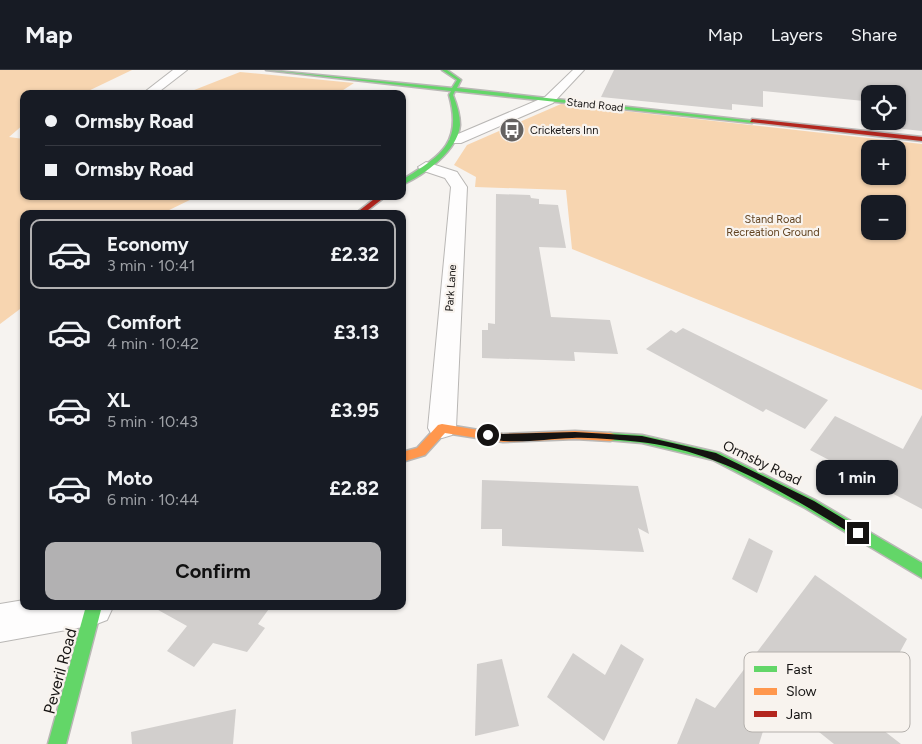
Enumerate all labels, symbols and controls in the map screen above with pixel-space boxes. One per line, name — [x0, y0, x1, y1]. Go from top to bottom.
text: Map — [25, 20, 73, 49]
text: Map — [708, 24, 743, 46]
text: Layers — [771, 24, 823, 46]
text: Share — [851, 24, 897, 46]
map controls — [861, 85, 906, 240]
button: locate — [861, 85, 906, 130]
street label: Stand Road — [566, 96, 624, 114]
text: Ormsby Road — [75, 110, 194, 133]
bus stop icon: Cricketers Inn — [499, 117, 525, 143]
place label: Cricketers Inn — [530, 124, 598, 137]
button: + — [861, 140, 906, 185]
text: Ormsby Road — [75, 158, 194, 181]
button: − — [861, 195, 906, 240]
park label: Stand Road Recreation Ground — [726, 213, 820, 239]
icon: car — [47, 232, 92, 277]
text: Economy — [107, 233, 189, 256]
text: £2.32 — [330, 243, 379, 266]
text: 3 min · 10:41 — [107, 256, 195, 275]
street label: Park Lane — [443, 264, 459, 312]
icon: car — [47, 310, 92, 355]
text: Comfort — [107, 311, 182, 334]
text: £3.13 — [334, 321, 379, 344]
text: 4 min · 10:42 — [107, 334, 199, 353]
icon: car — [47, 388, 92, 433]
text: XL — [107, 389, 130, 412]
text: £3.95 — [330, 399, 379, 422]
text: 5 min · 10:43 — [107, 412, 198, 431]
route start — [477, 424, 499, 446]
street label: Ormsby Road — [720, 437, 804, 489]
callout: 1 min — [817, 460, 899, 496]
icon: car — [47, 466, 92, 511]
text: Moto — [107, 467, 153, 490]
text: 1 min — [838, 468, 876, 487]
text: £2.82 — [329, 477, 379, 500]
text: 6 min · 10:44 — [107, 490, 199, 509]
route end — [847, 522, 869, 544]
button: Confirm — [45, 542, 381, 600]
street label: Peveril Road — [39, 626, 81, 716]
legend — [744, 652, 910, 732]
text: Fast — [786, 661, 812, 678]
text: Slow — [786, 683, 817, 700]
text: Jam — [786, 706, 812, 723]

